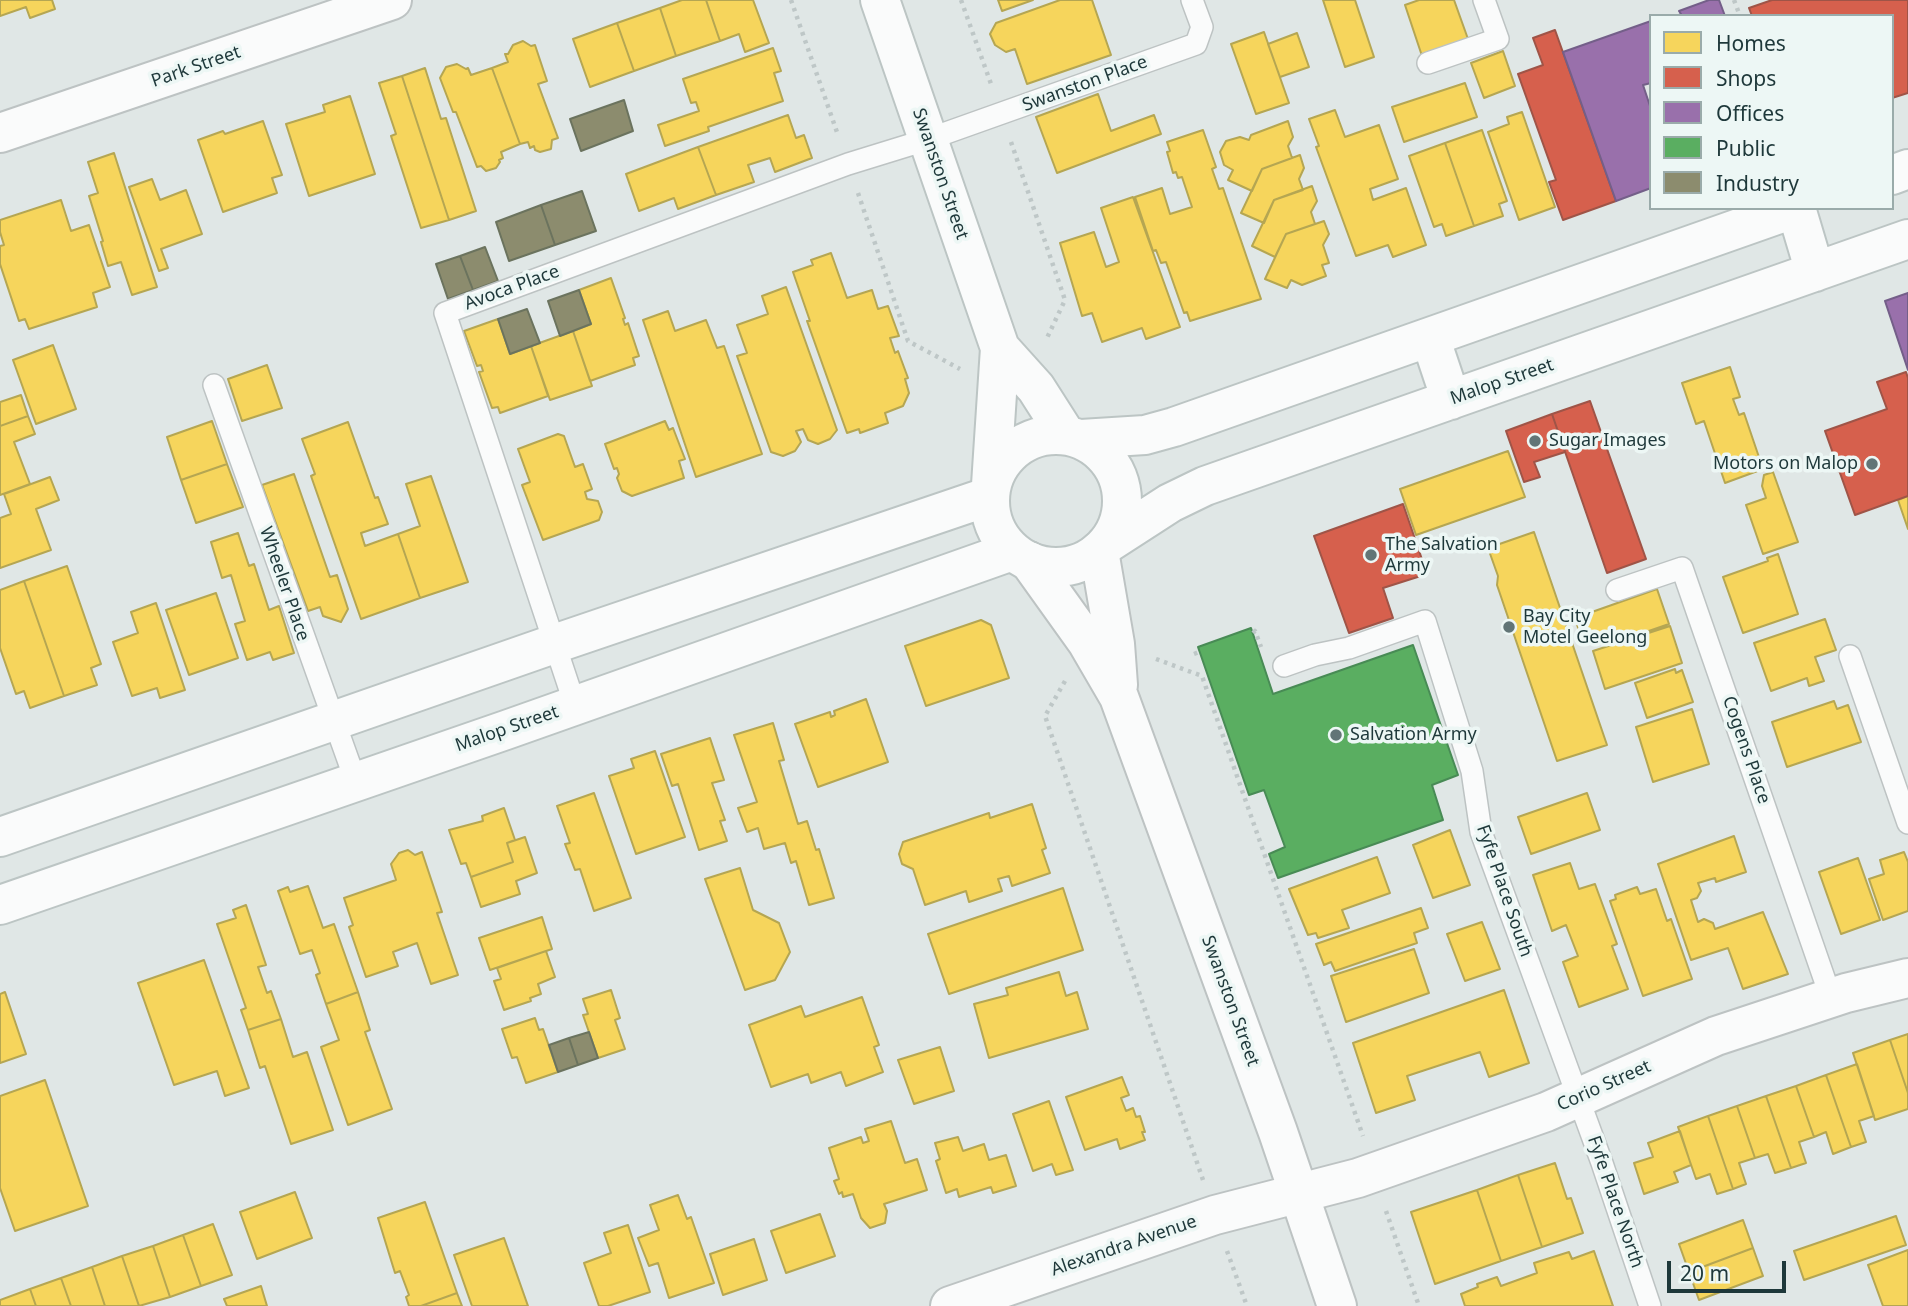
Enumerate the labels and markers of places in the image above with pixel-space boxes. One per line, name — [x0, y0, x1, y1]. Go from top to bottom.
place label: Sugar Images — [1549, 430, 1666, 452]
marker: Sugar Images — [1527, 433, 1543, 449]
place label: Motors on Malop — [1713, 453, 1858, 475]
marker: Motors on Malop — [1864, 456, 1880, 472]
place label: The Salvation Army — [1385, 534, 1498, 576]
marker: The Salvation Army — [1363, 547, 1379, 563]
place label: Bay City Motel Geelong — [1523, 606, 1647, 648]
marker: Bay City Motel Geelong — [1501, 619, 1517, 635]
place label: Salvation Army — [1350, 724, 1477, 746]
marker: Salvation Army — [1328, 727, 1344, 743]

